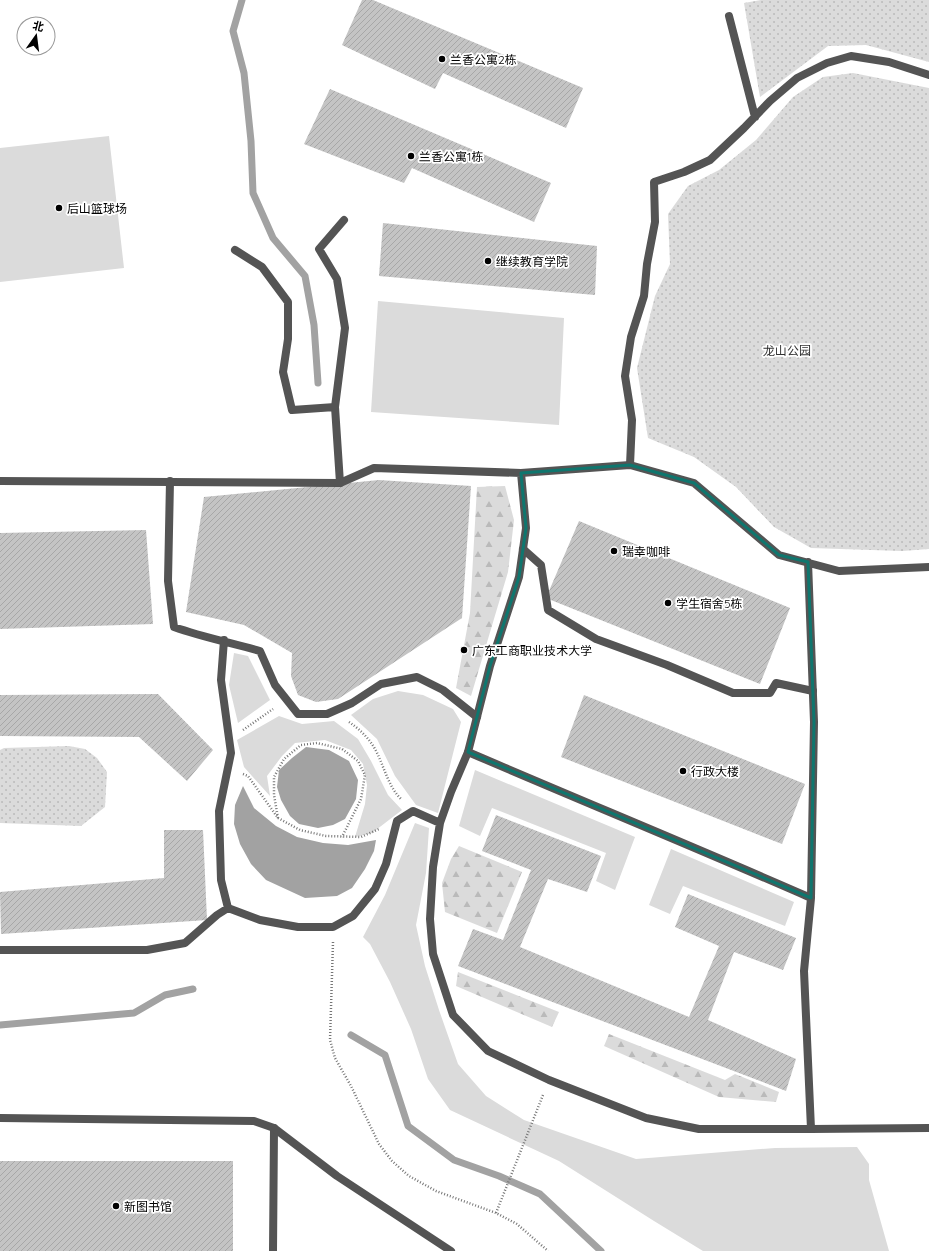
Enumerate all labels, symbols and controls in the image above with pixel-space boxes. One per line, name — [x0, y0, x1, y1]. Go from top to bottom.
north arrow — [16, 16, 56, 56]
text: 北 — [31, 18, 45, 34]
place label: 兰香公寓2栋 — [450, 52, 517, 67]
marker: 兰香公寓2栋 — [437, 54, 447, 64]
place label: 兰香公寓1栋 — [419, 149, 483, 164]
marker: 兰香公寓1栋 — [406, 151, 416, 161]
place label: 后山篮球场 — [67, 201, 127, 216]
marker: 后山篮球场 — [54, 203, 64, 213]
place label: 继续教育学院 — [496, 254, 568, 269]
marker: 继续教育学院 — [483, 256, 493, 266]
park label: 龙山公园 — [763, 343, 811, 358]
place label: 瑞幸咖啡 — [622, 544, 670, 559]
marker: 瑞幸咖啡 — [609, 546, 619, 556]
place label: 学生宿舍5栋 — [676, 596, 743, 611]
marker: 学生宿舍5栋 — [663, 598, 673, 608]
place label: 广东工商职业技术大学 — [472, 643, 592, 658]
marker: 广东工商职业技术大学 — [459, 645, 469, 655]
place label: 行政大楼 — [691, 764, 739, 779]
marker: 行政大楼 — [678, 766, 688, 776]
place label: 新图书馆 — [124, 1199, 172, 1214]
marker: 新图书馆 — [111, 1201, 121, 1211]

